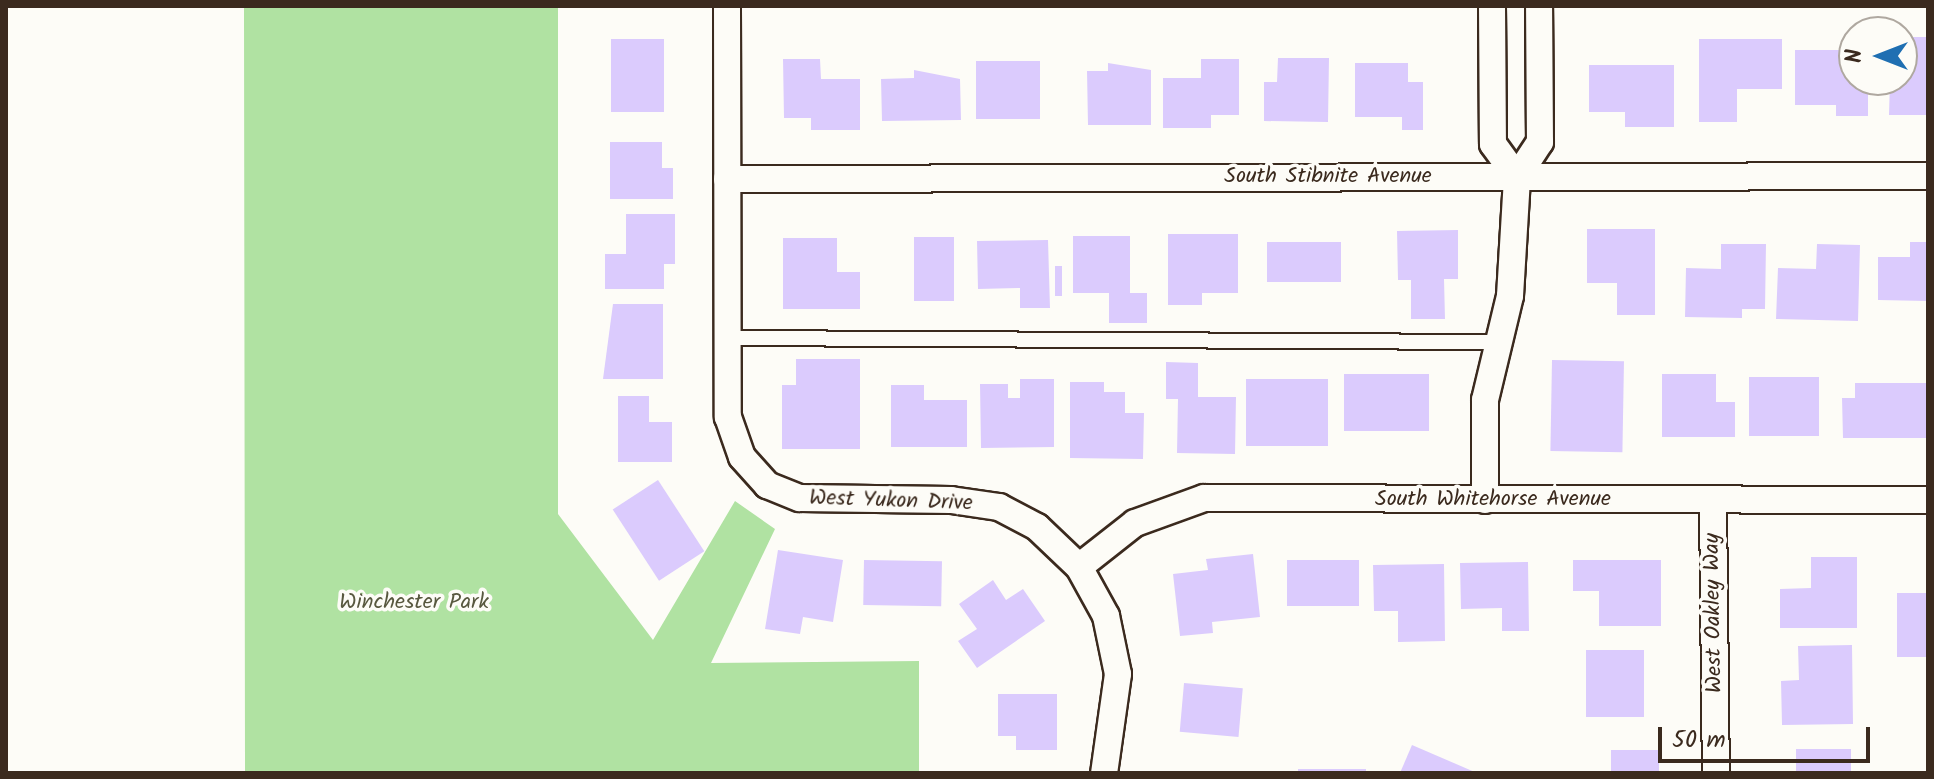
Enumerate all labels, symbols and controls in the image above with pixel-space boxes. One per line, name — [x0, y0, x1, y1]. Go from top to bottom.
north arrow — [1838, 16, 1918, 96]
text: N — [1838, 49, 1873, 63]
street label: South Stibnite Avenue — [1224, 164, 1432, 190]
street label: West Yukon Drive — [809, 485, 973, 517]
street label: South Whitehorse Avenue — [1375, 487, 1611, 513]
street label: West Oakley Way — [1699, 533, 1729, 693]
park label: Winchester Park — [339, 590, 489, 616]
scale bar — [1662, 711, 1874, 761]
text: 50 m — [1672, 721, 1726, 760]

